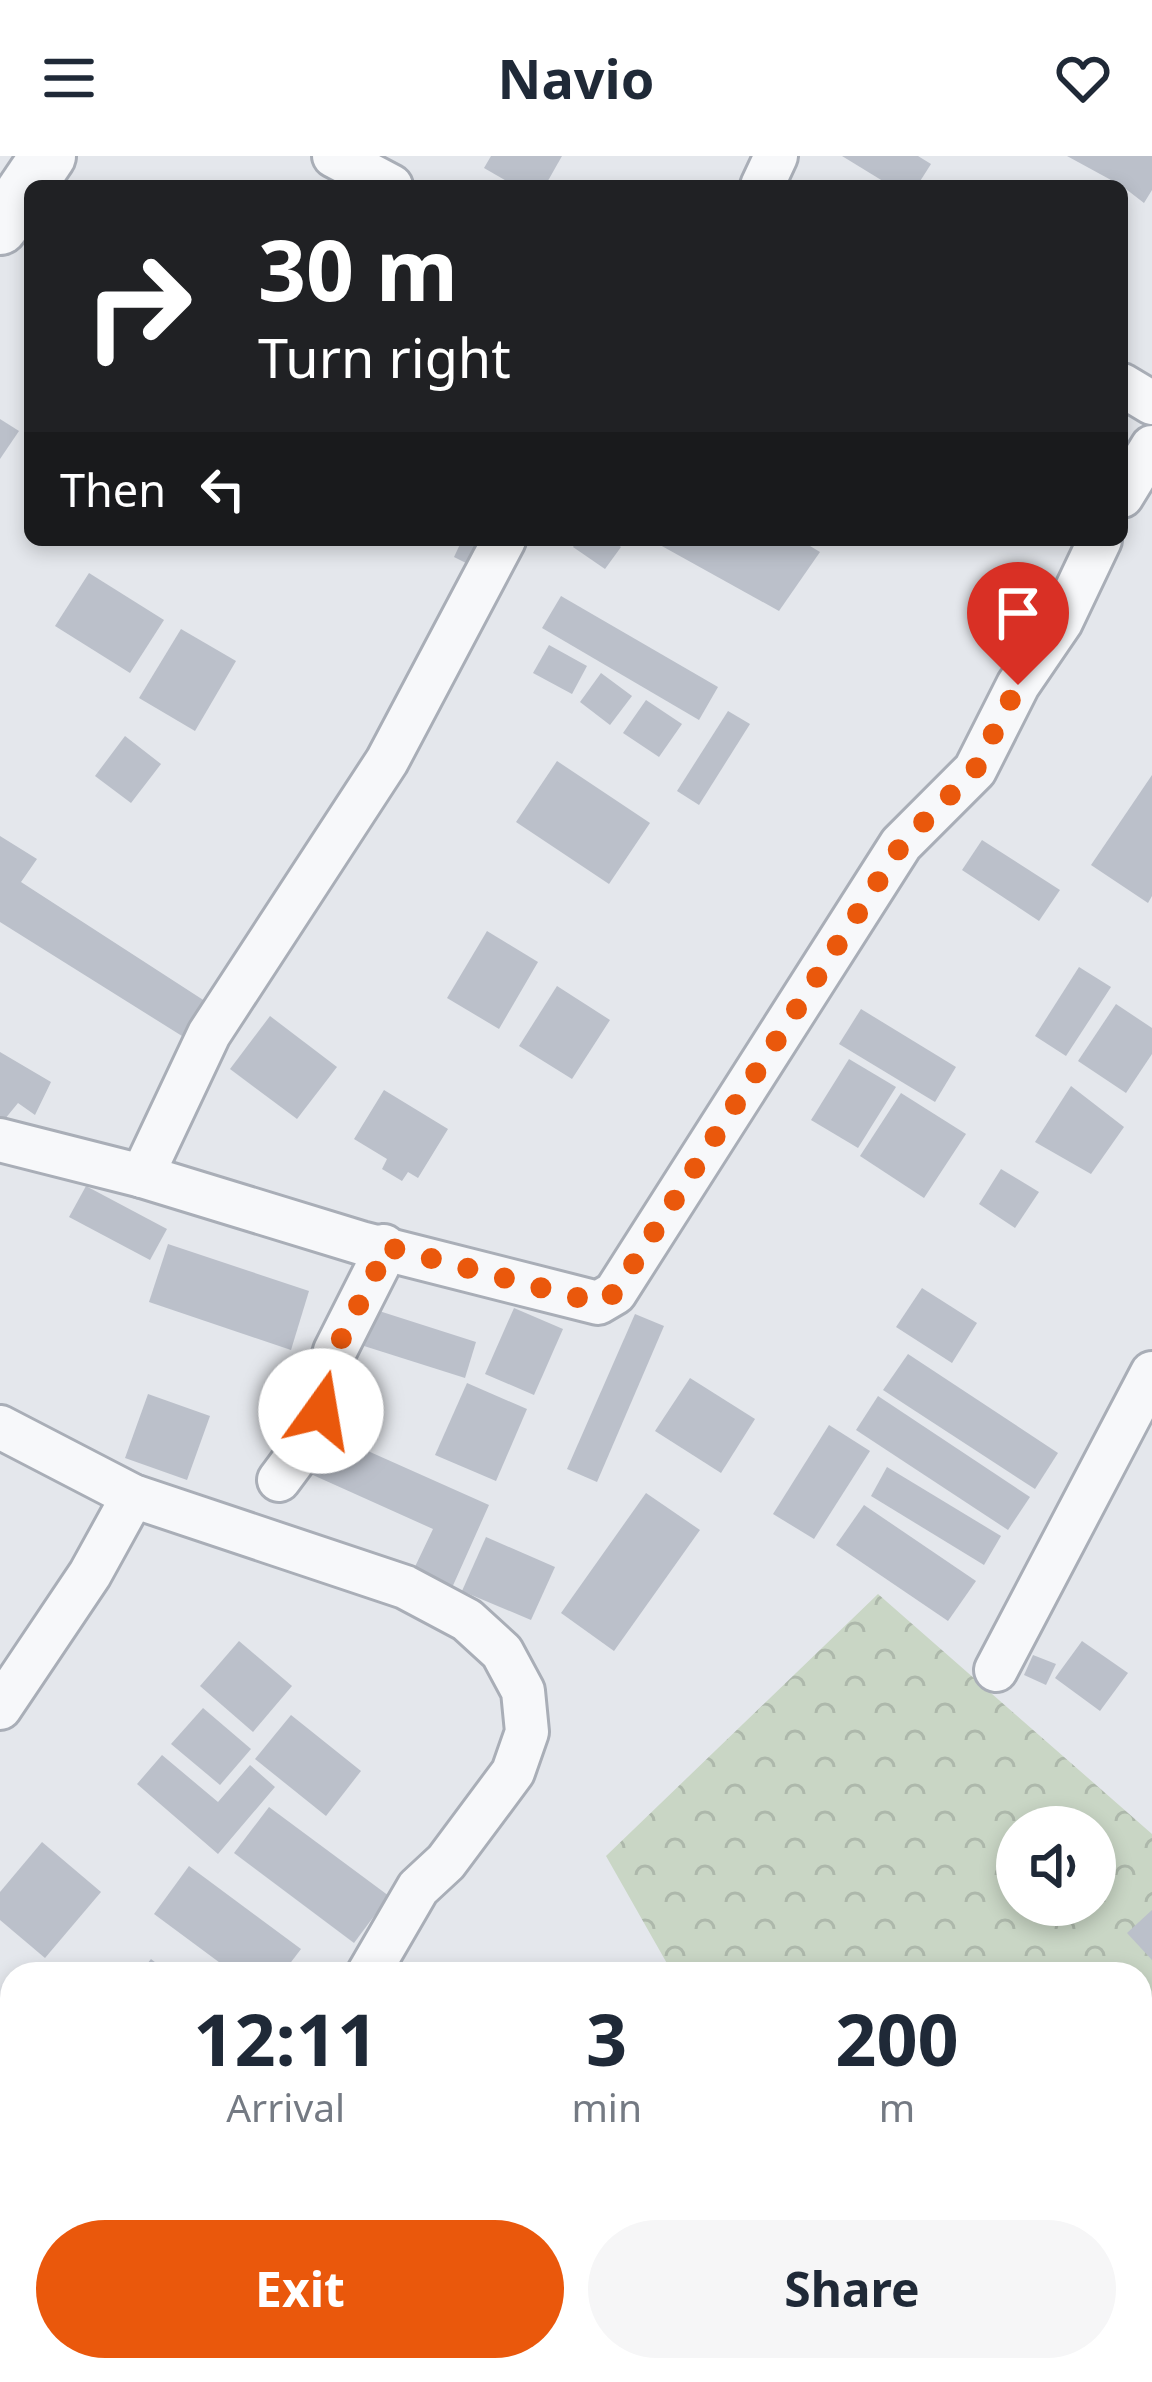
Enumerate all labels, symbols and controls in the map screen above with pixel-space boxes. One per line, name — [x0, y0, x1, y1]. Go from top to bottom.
text: Navio — [498, 41, 654, 115]
icon: menu — [36, 45, 102, 111]
icon: heart — [1050, 45, 1116, 111]
text: 30 m — [258, 211, 458, 326]
icon: right — [60, 228, 216, 384]
text: Turn right — [258, 320, 511, 394]
icon: left — [190, 456, 256, 522]
text: Then — [60, 459, 166, 520]
pin — [967, 562, 1069, 685]
icon: arrive — [985, 580, 1051, 646]
position arrow — [258, 1348, 384, 1474]
map controls — [996, 1806, 1116, 1926]
button: sound — [996, 1806, 1116, 1926]
text: 12:11 — [193, 1989, 378, 2087]
text: 3 — [586, 1989, 627, 2087]
text: 200 — [835, 1989, 959, 2087]
text: Arrival — [226, 2080, 345, 2133]
text: min — [571, 2080, 642, 2133]
text: m — [879, 2080, 915, 2133]
button: Exit — [36, 2220, 564, 2358]
button: Share — [588, 2220, 1116, 2358]

